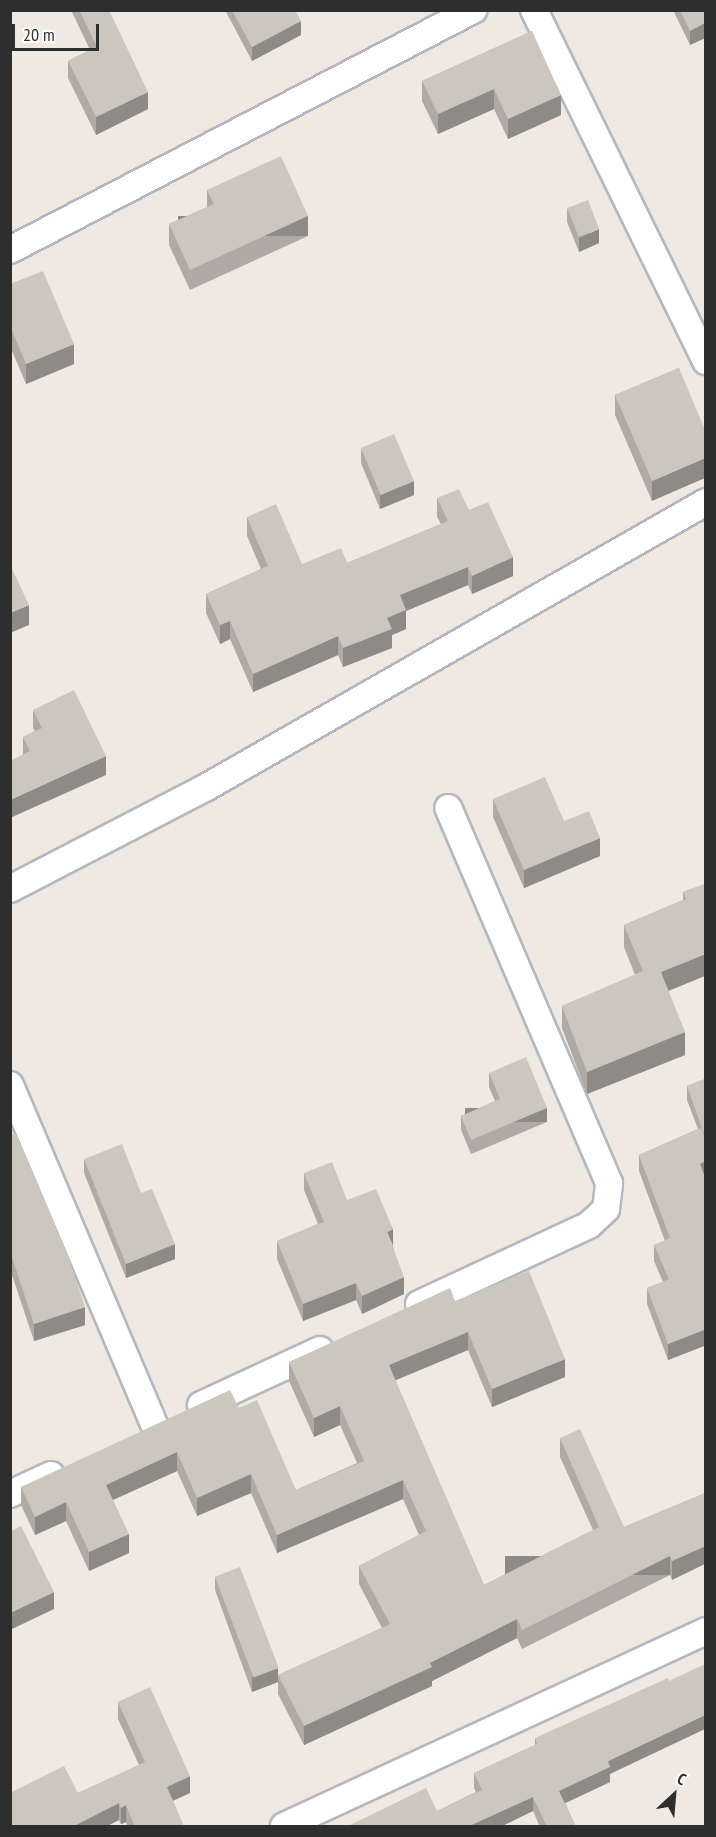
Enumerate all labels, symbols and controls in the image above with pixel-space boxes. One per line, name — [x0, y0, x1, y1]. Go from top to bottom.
scale bar — [15, 12, 102, 50]
text: 20 m — [23, 23, 55, 46]
north arrow — [644, 1765, 704, 1825]
text: С — [674, 1768, 690, 1789]

